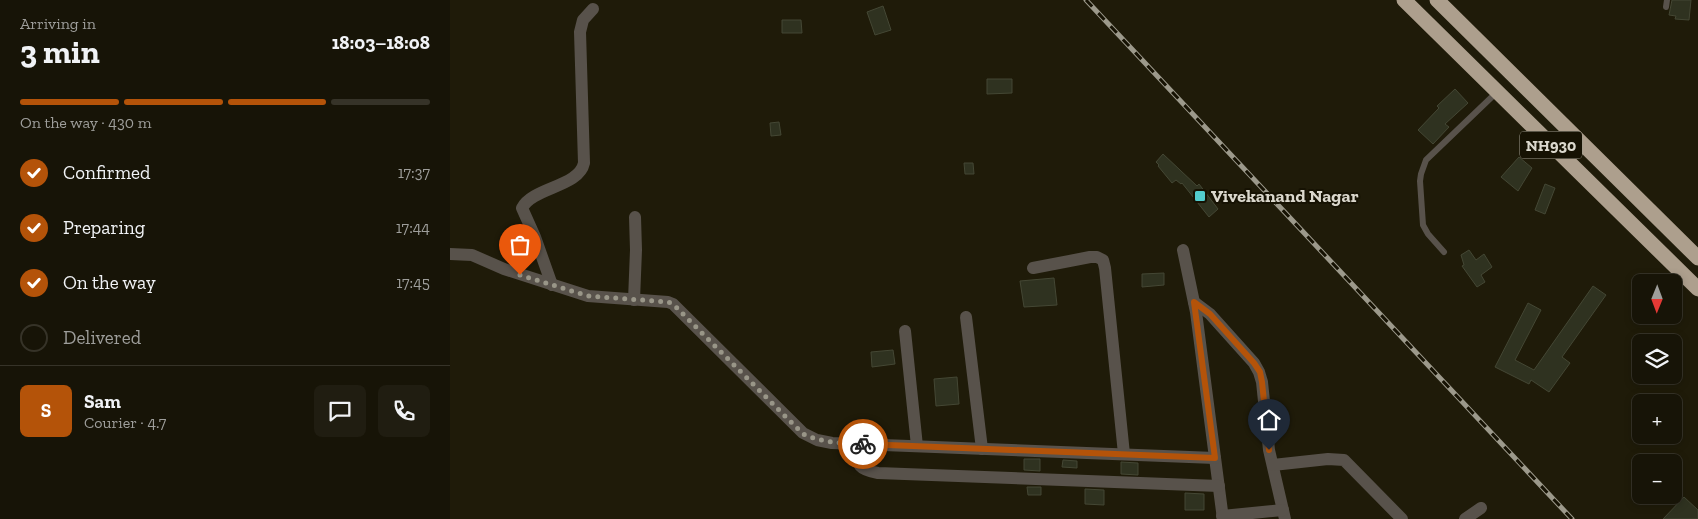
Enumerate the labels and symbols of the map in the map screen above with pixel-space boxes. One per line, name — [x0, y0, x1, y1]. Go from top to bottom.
road number: NH930 — [1520, 132, 1582, 158]
place label: Vivekanand Nagar — [1211, 185, 1359, 207]
marker: Vivekanand Nagar — [1193, 189, 1207, 203]
pin — [499, 224, 541, 275]
north arrow — [1632, 274, 1682, 324]
pin — [1248, 399, 1290, 450]
courier — [838, 419, 888, 469]

